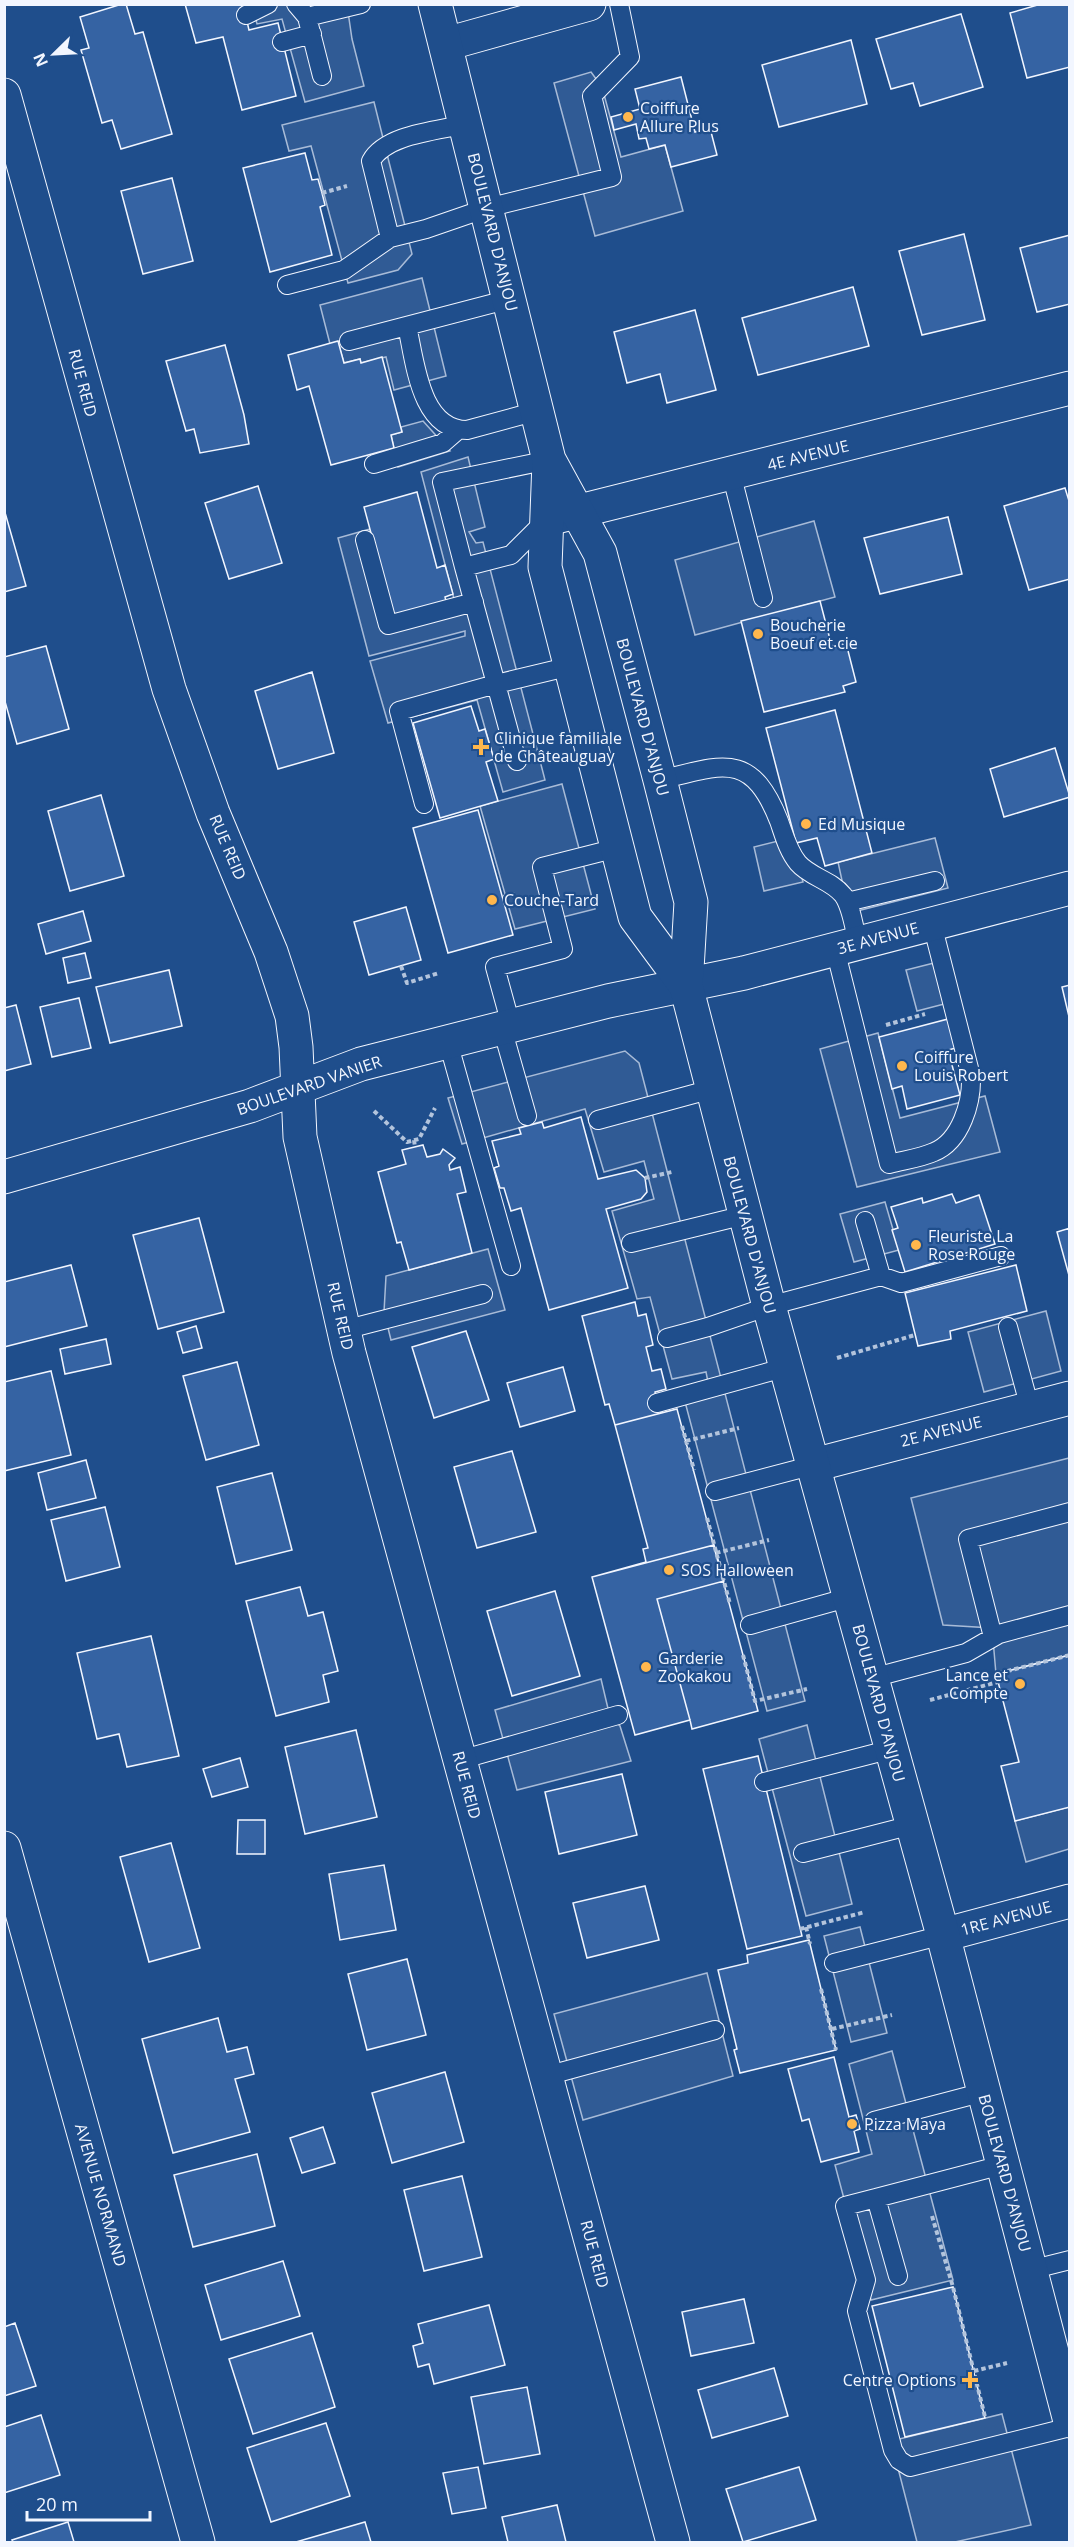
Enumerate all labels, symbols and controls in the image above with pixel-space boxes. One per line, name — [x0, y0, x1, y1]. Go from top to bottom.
north arrow — [24, 24, 84, 84]
text: N — [28, 50, 53, 71]
place label: Coiffure Allure Plus — [640, 97, 719, 137]
marker: Coiffure Allure Plus — [621, 110, 635, 124]
street label: BOULEVARD D'ANJOU — [463, 150, 523, 314]
street label: RUE REID — [63, 347, 103, 419]
street label: 4E AVENUE — [765, 434, 851, 476]
place label: Boucherie Boeuf et cie — [770, 614, 858, 654]
marker: Boucherie Boeuf et cie — [751, 627, 765, 641]
street label: BOULEVARD D'ANJOU — [611, 636, 675, 798]
place label: Clinique familiale de Châteauguay — [494, 727, 622, 767]
marker: Clinique familiale de Châteauguay — [472, 738, 490, 756]
street label: RUE REID — [204, 811, 252, 883]
place label: Ed Musique — [818, 813, 905, 835]
marker: Ed Musique — [799, 817, 813, 831]
place label: Couche-Tard — [504, 889, 599, 911]
marker: Couche-Tard — [485, 893, 499, 907]
street label: 3E AVENUE — [835, 917, 921, 959]
place label: Coiffure Louis Robert — [914, 1046, 1008, 1086]
street label: BOULEVARD VANIER — [234, 1050, 385, 1120]
marker: Coiffure Louis Robert — [895, 1059, 909, 1073]
street label: BOULEVARD D'ANJOU — [718, 1154, 782, 1316]
place label: Fleuriste La Rose Rouge — [928, 1225, 1015, 1265]
marker: Fleuriste La Rose Rouge — [909, 1238, 923, 1252]
street label: RUE REID — [322, 1280, 360, 1352]
street label: 2E AVENUE — [898, 1410, 984, 1452]
place label: SOS Halloween — [681, 1559, 794, 1581]
marker: SOS Halloween — [662, 1563, 676, 1577]
street label: BOULEVARD D'ANJOU — [847, 1622, 911, 1784]
place label: Garderie Zookakou — [658, 1647, 732, 1687]
marker: Garderie Zookakou — [639, 1660, 653, 1674]
place label: Lance et Compte — [945, 1664, 1008, 1704]
marker: Lance et Compte — [1013, 1677, 1027, 1691]
street label: RUE REID — [447, 1749, 487, 1821]
street label: 1RE AVENUE — [958, 1895, 1054, 1941]
street label: BOULEVARD D'ANJOU — [973, 2092, 1037, 2254]
place label: Pizza Maya — [864, 2113, 946, 2135]
marker: Pizza Maya — [845, 2117, 859, 2131]
street label: AVENUE NORMAND — [70, 2121, 132, 2269]
street label: RUE REID — [575, 2218, 615, 2290]
place label: Centre Options — [843, 2369, 956, 2391]
marker: Centre Options — [961, 2371, 979, 2389]
scale bar — [27, 2484, 150, 2522]
text: 20 m — [36, 2492, 78, 2516]

